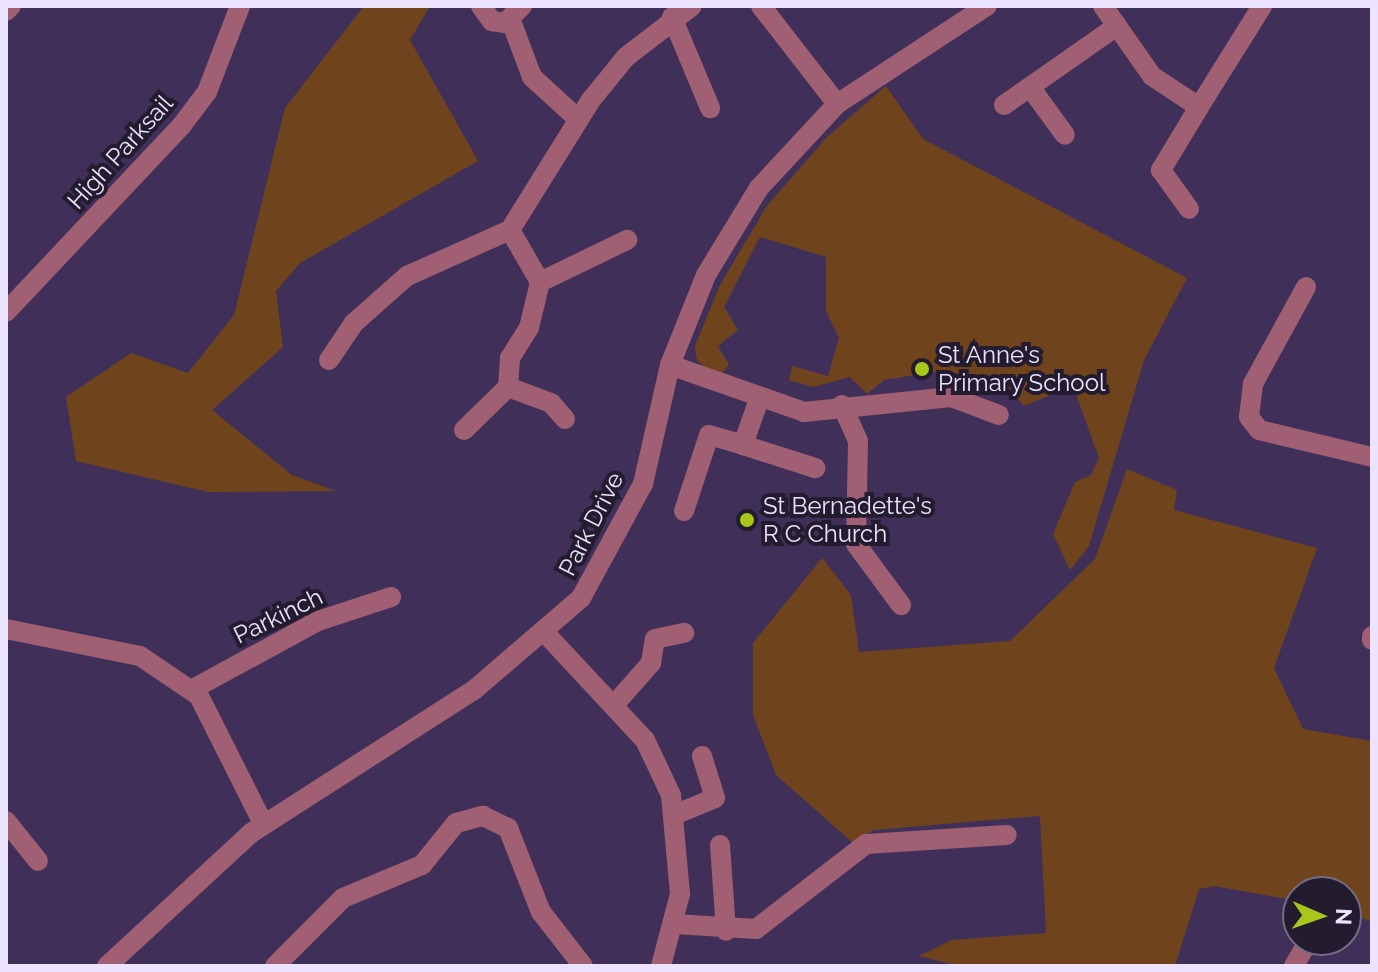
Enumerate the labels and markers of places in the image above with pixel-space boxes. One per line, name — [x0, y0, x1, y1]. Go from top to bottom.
place label: St Anne's Primary School — [938, 341, 1106, 397]
marker: St Anne's Primary School — [913, 360, 931, 378]
place label: St Bernadette's R C Church — [763, 492, 932, 548]
marker: St Bernadette's R C Church — [738, 511, 756, 529]

